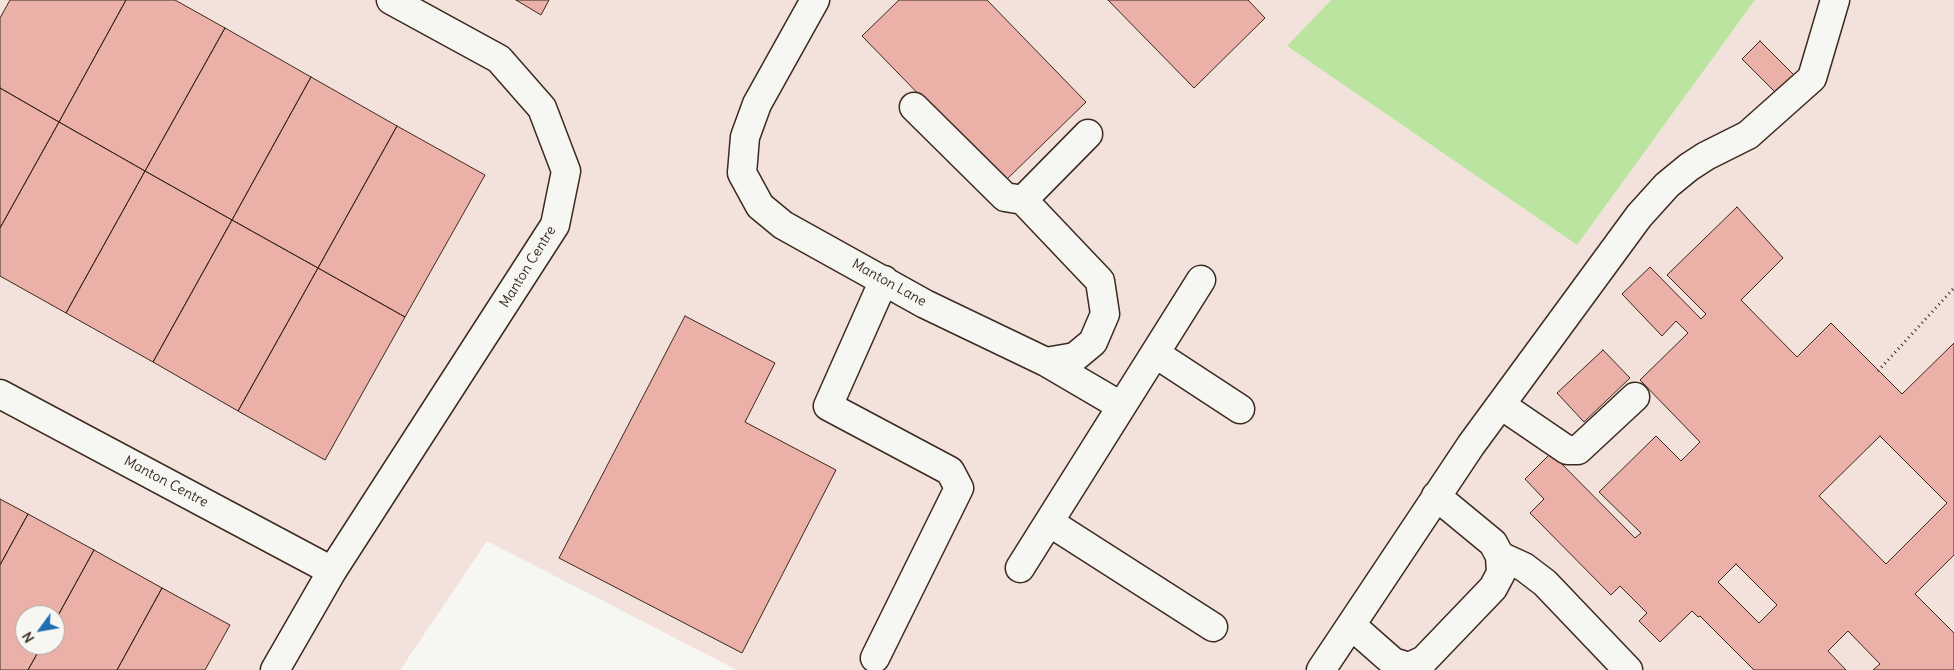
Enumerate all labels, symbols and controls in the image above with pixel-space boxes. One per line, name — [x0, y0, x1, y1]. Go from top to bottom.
street label: Manton Centre — [496, 223, 560, 311]
street label: Manton Lane — [849, 256, 929, 310]
street label: Manton Centre — [121, 453, 211, 511]
north arrow — [15, 605, 65, 655]
text: N — [18, 629, 38, 646]

